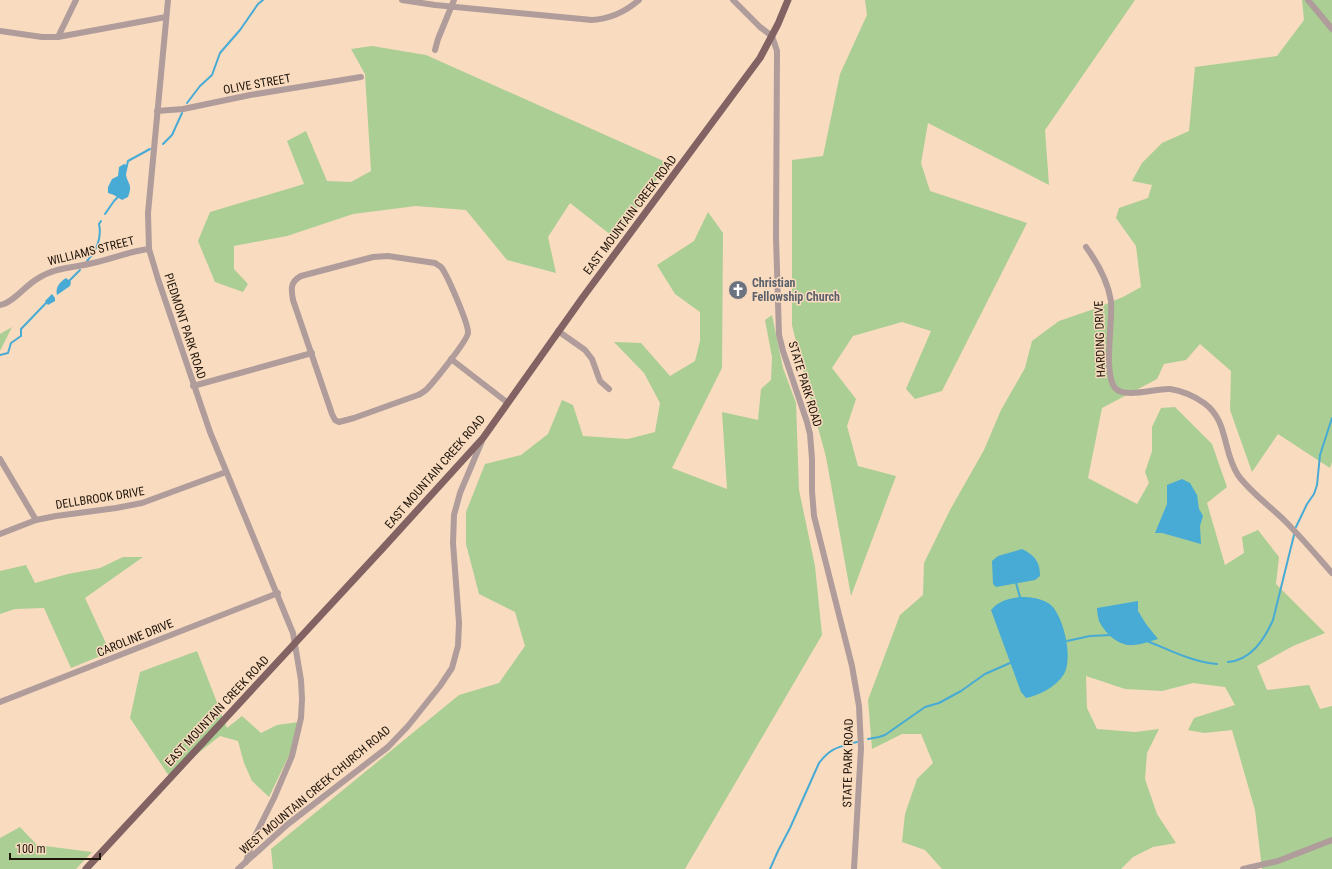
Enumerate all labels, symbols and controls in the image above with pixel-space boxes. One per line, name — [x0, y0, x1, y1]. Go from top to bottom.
street label: OLIVE STREET — [222, 71, 292, 97]
street label: EAST MOUNTAIN CREEK ROAD — [581, 153, 680, 277]
street label: WILLIAMS STREET — [46, 233, 136, 269]
street label: PIEDMONT PARK ROAD — [161, 271, 209, 381]
place label: Christian Fellowship Church — [752, 276, 840, 304]
church icon: Christian Fellowship Church — [727, 279, 749, 301]
street label: HARDING DRIVE — [1092, 300, 1108, 378]
street label: STATE PARK ROAD — [785, 339, 825, 429]
street label: EAST MOUNTAIN CREEK ROAD — [382, 412, 488, 532]
street label: DELLBROOK DRIVE — [55, 484, 145, 512]
street label: CAROLINE DRIVE — [95, 616, 175, 660]
street label: EAST MOUNTAIN CREEK ROAD — [162, 653, 272, 769]
street label: STATE PARK ROAD — [840, 718, 856, 808]
street label: WEST MOUNTAIN CREEK CHURCH ROAD — [237, 723, 393, 857]
scale bar — [10, 835, 100, 861]
text: 100 m — [16, 842, 46, 856]

